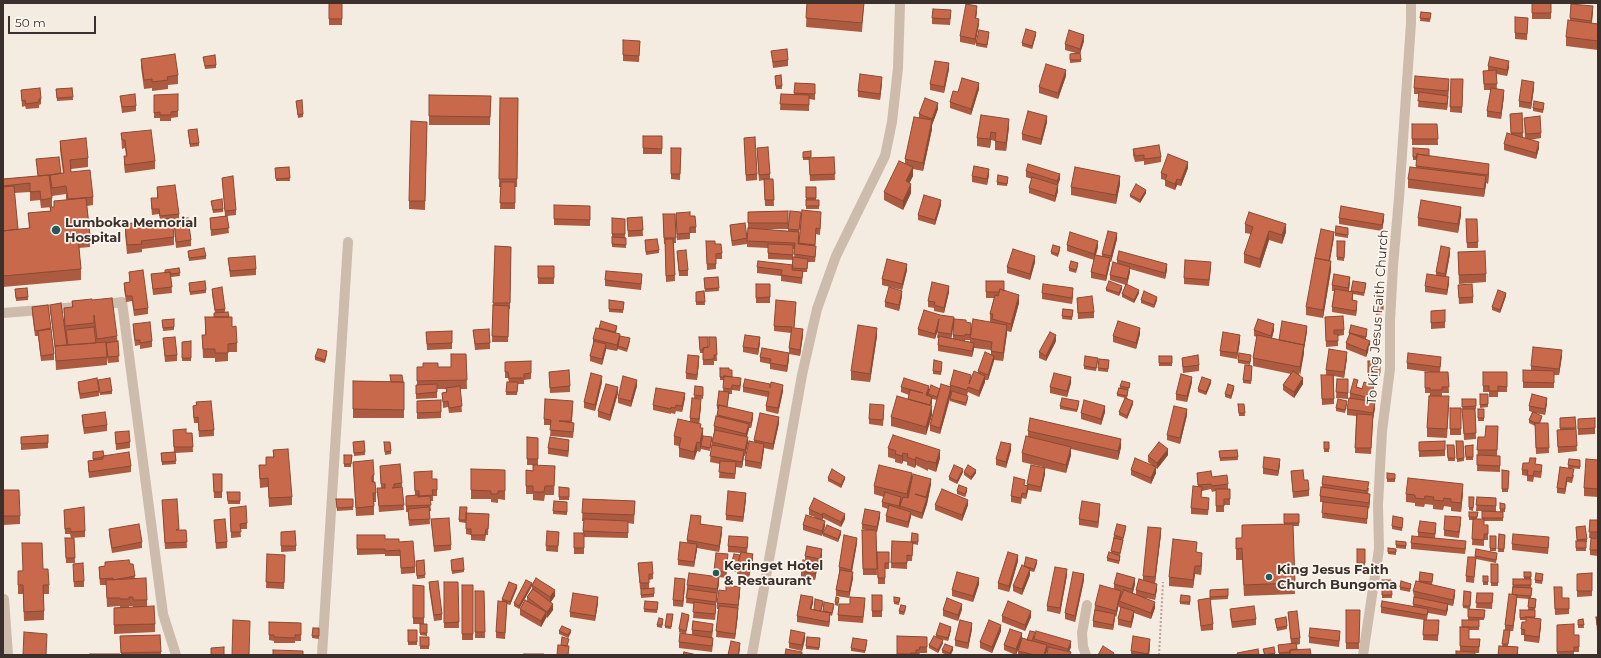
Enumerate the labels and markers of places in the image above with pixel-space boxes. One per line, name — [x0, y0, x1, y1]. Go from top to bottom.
place label: Lumboka Memorial Hospital — [65, 215, 197, 246]
marker: Lumboka Memorial Hospital — [50, 224, 62, 236]
place label: Keringet Hotel & Restaurant — [724, 558, 823, 589]
place label: King Jesus Faith Church Bungoma — [1277, 562, 1397, 593]
marker: Keringet Hotel & Restaurant — [711, 568, 721, 578]
marker: King Jesus Faith Church Bungoma — [1264, 572, 1274, 582]

